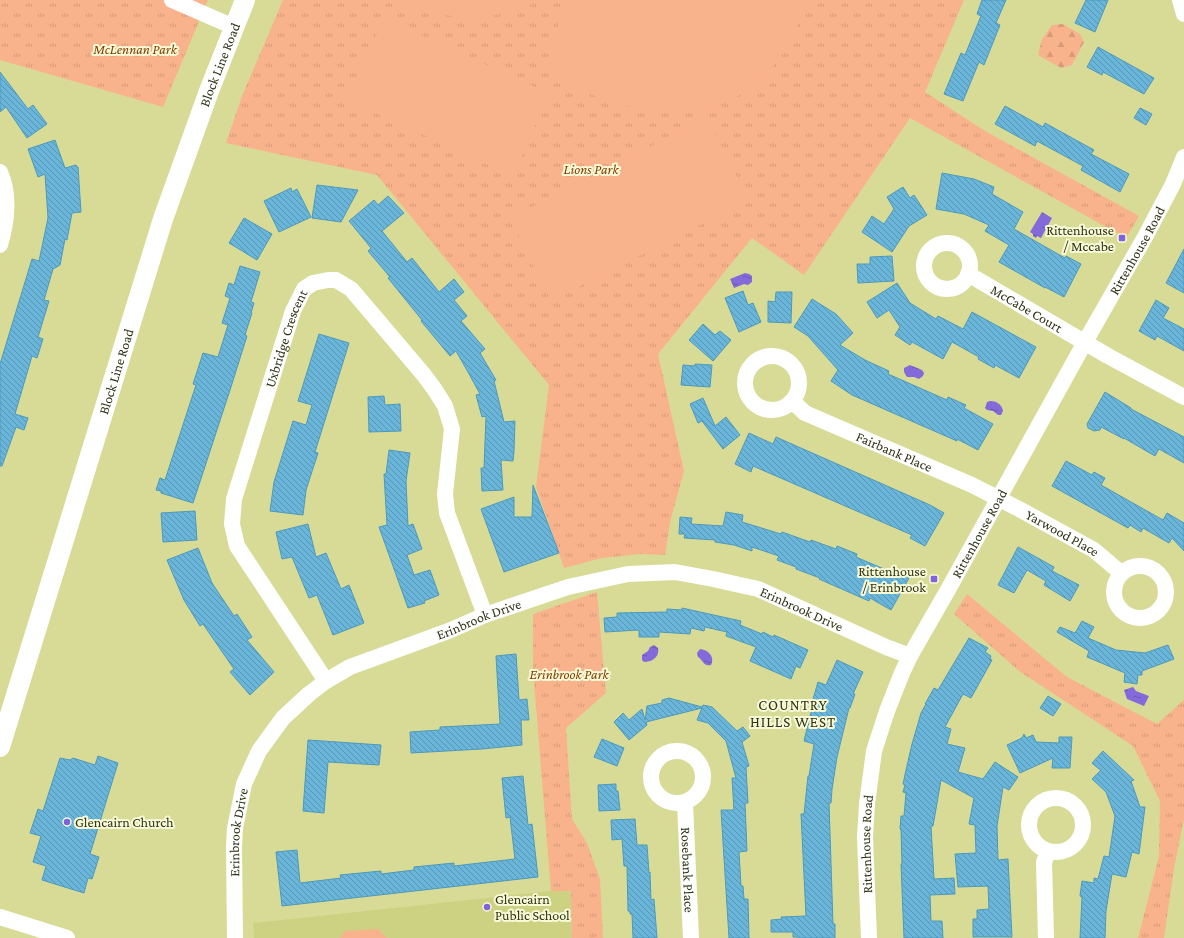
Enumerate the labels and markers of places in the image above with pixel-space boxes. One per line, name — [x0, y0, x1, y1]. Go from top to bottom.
place label: Rittenhouse / Mccabe — [1046, 222, 1114, 254]
marker: Rittenhouse / Mccabe — [1117, 233, 1127, 243]
place label: Rittenhouse / Erinbrook — [858, 563, 926, 595]
marker: Rittenhouse / Erinbrook — [929, 574, 939, 584]
place label: Glencairn Church — [75, 814, 174, 830]
marker: Glencairn Church — [62, 817, 72, 827]
place label: Glencairn Public School — [495, 891, 570, 923]
marker: Glencairn Public School — [482, 902, 492, 912]

